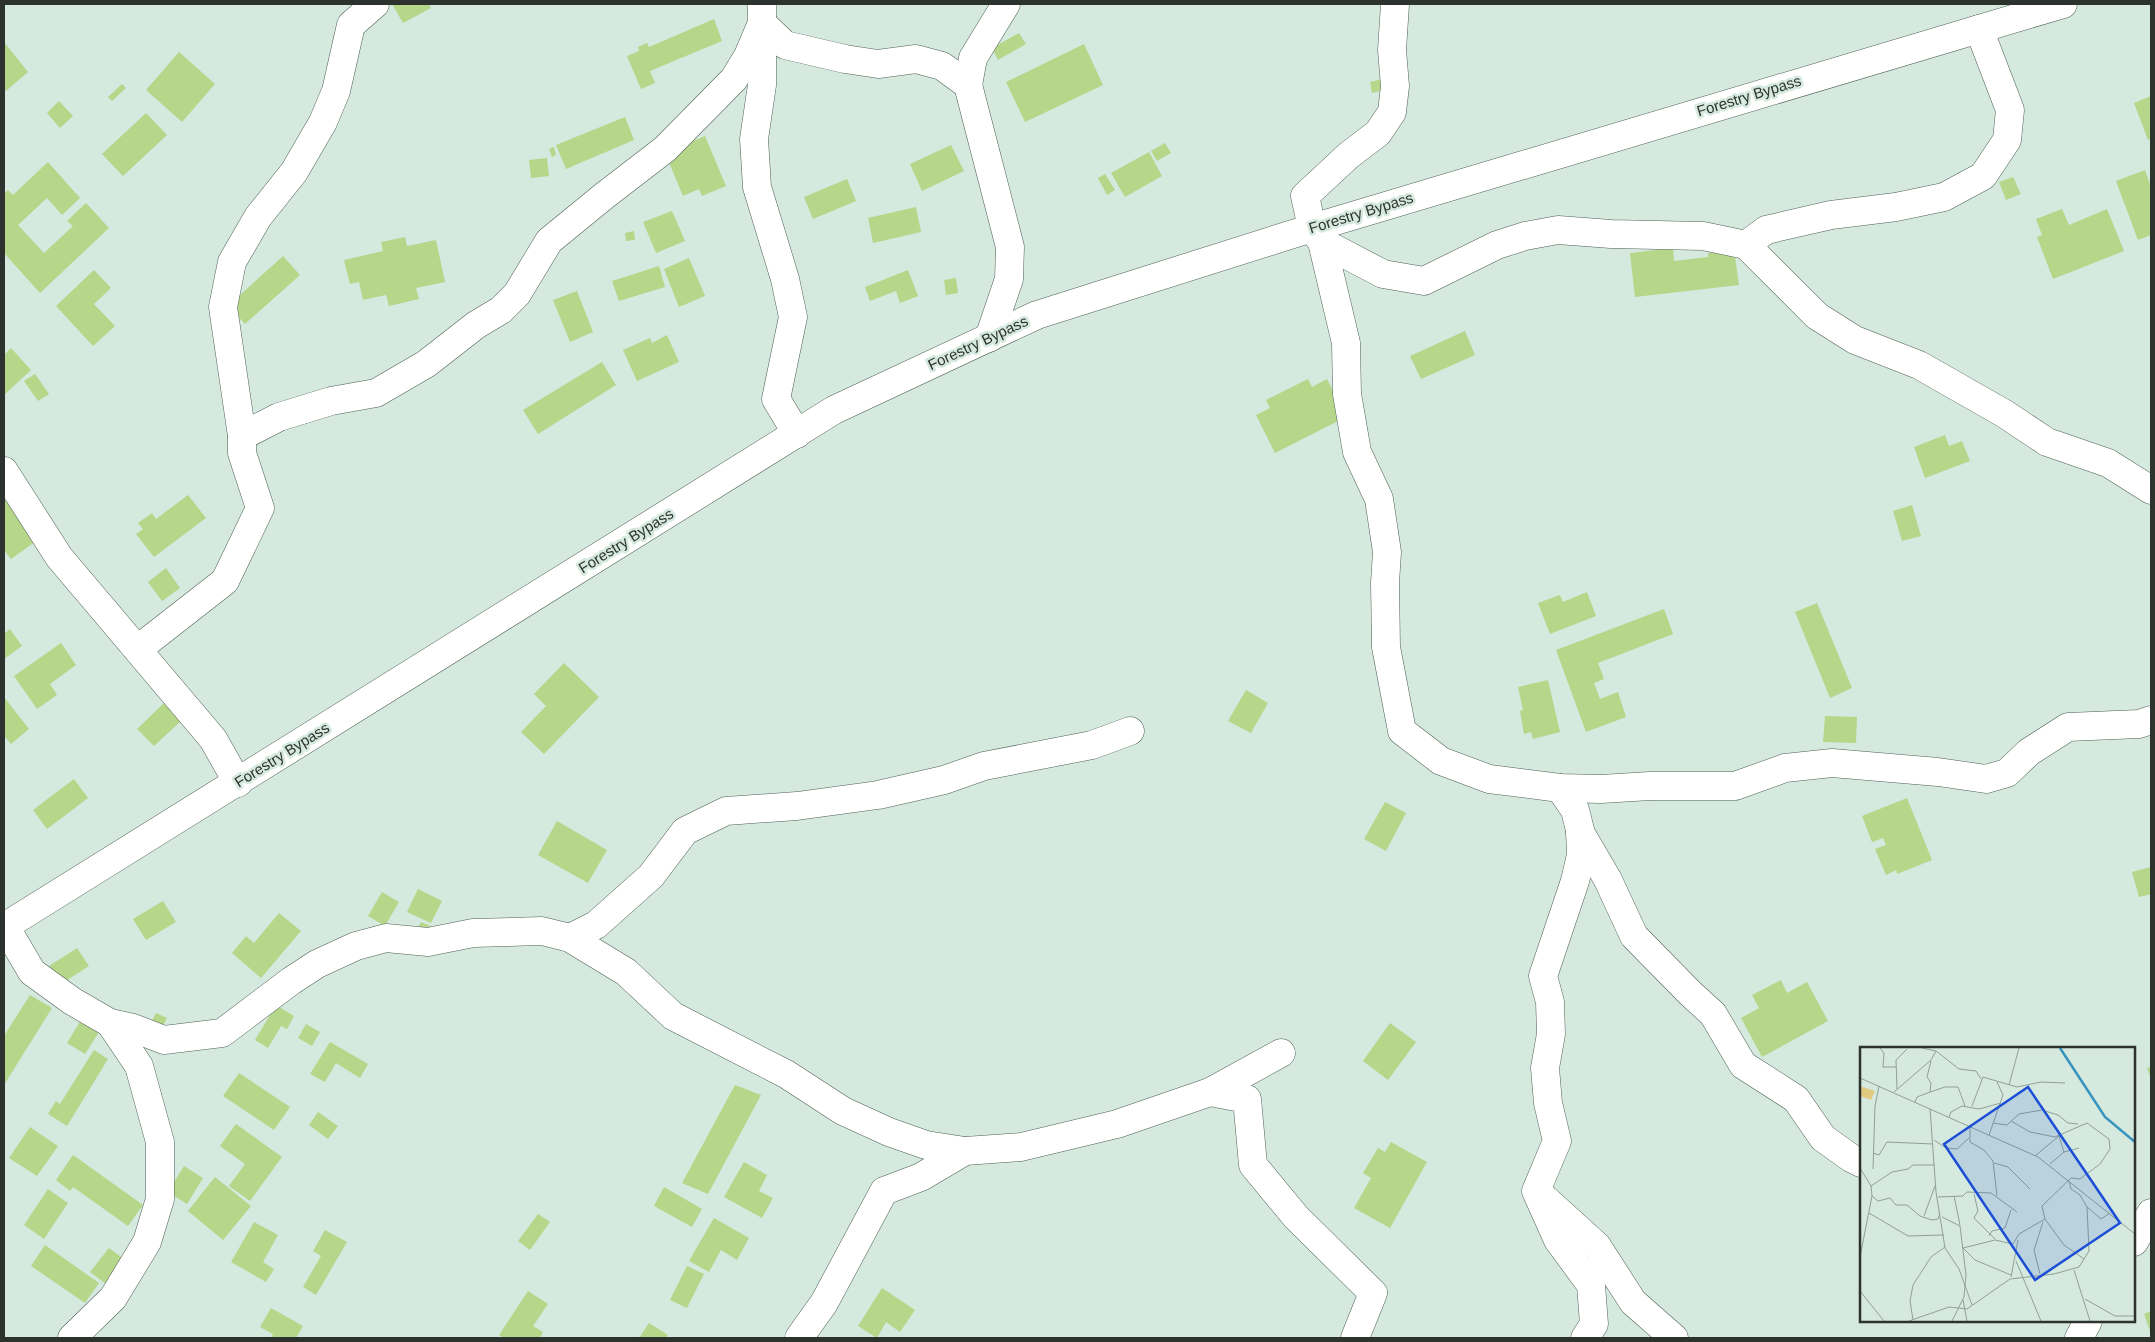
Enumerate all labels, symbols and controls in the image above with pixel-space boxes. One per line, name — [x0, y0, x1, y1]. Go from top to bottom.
street label: Forestry Bypass — [1695, 72, 1803, 119]
street label: Forestry Bypass — [1307, 189, 1415, 236]
street label: Forestry Bypass — [925, 312, 1030, 373]
street label: Forestry Bypass — [575, 505, 676, 576]
street label: Forestry Bypass — [231, 719, 332, 790]
inset map — [1860, 1047, 2135, 1322]

